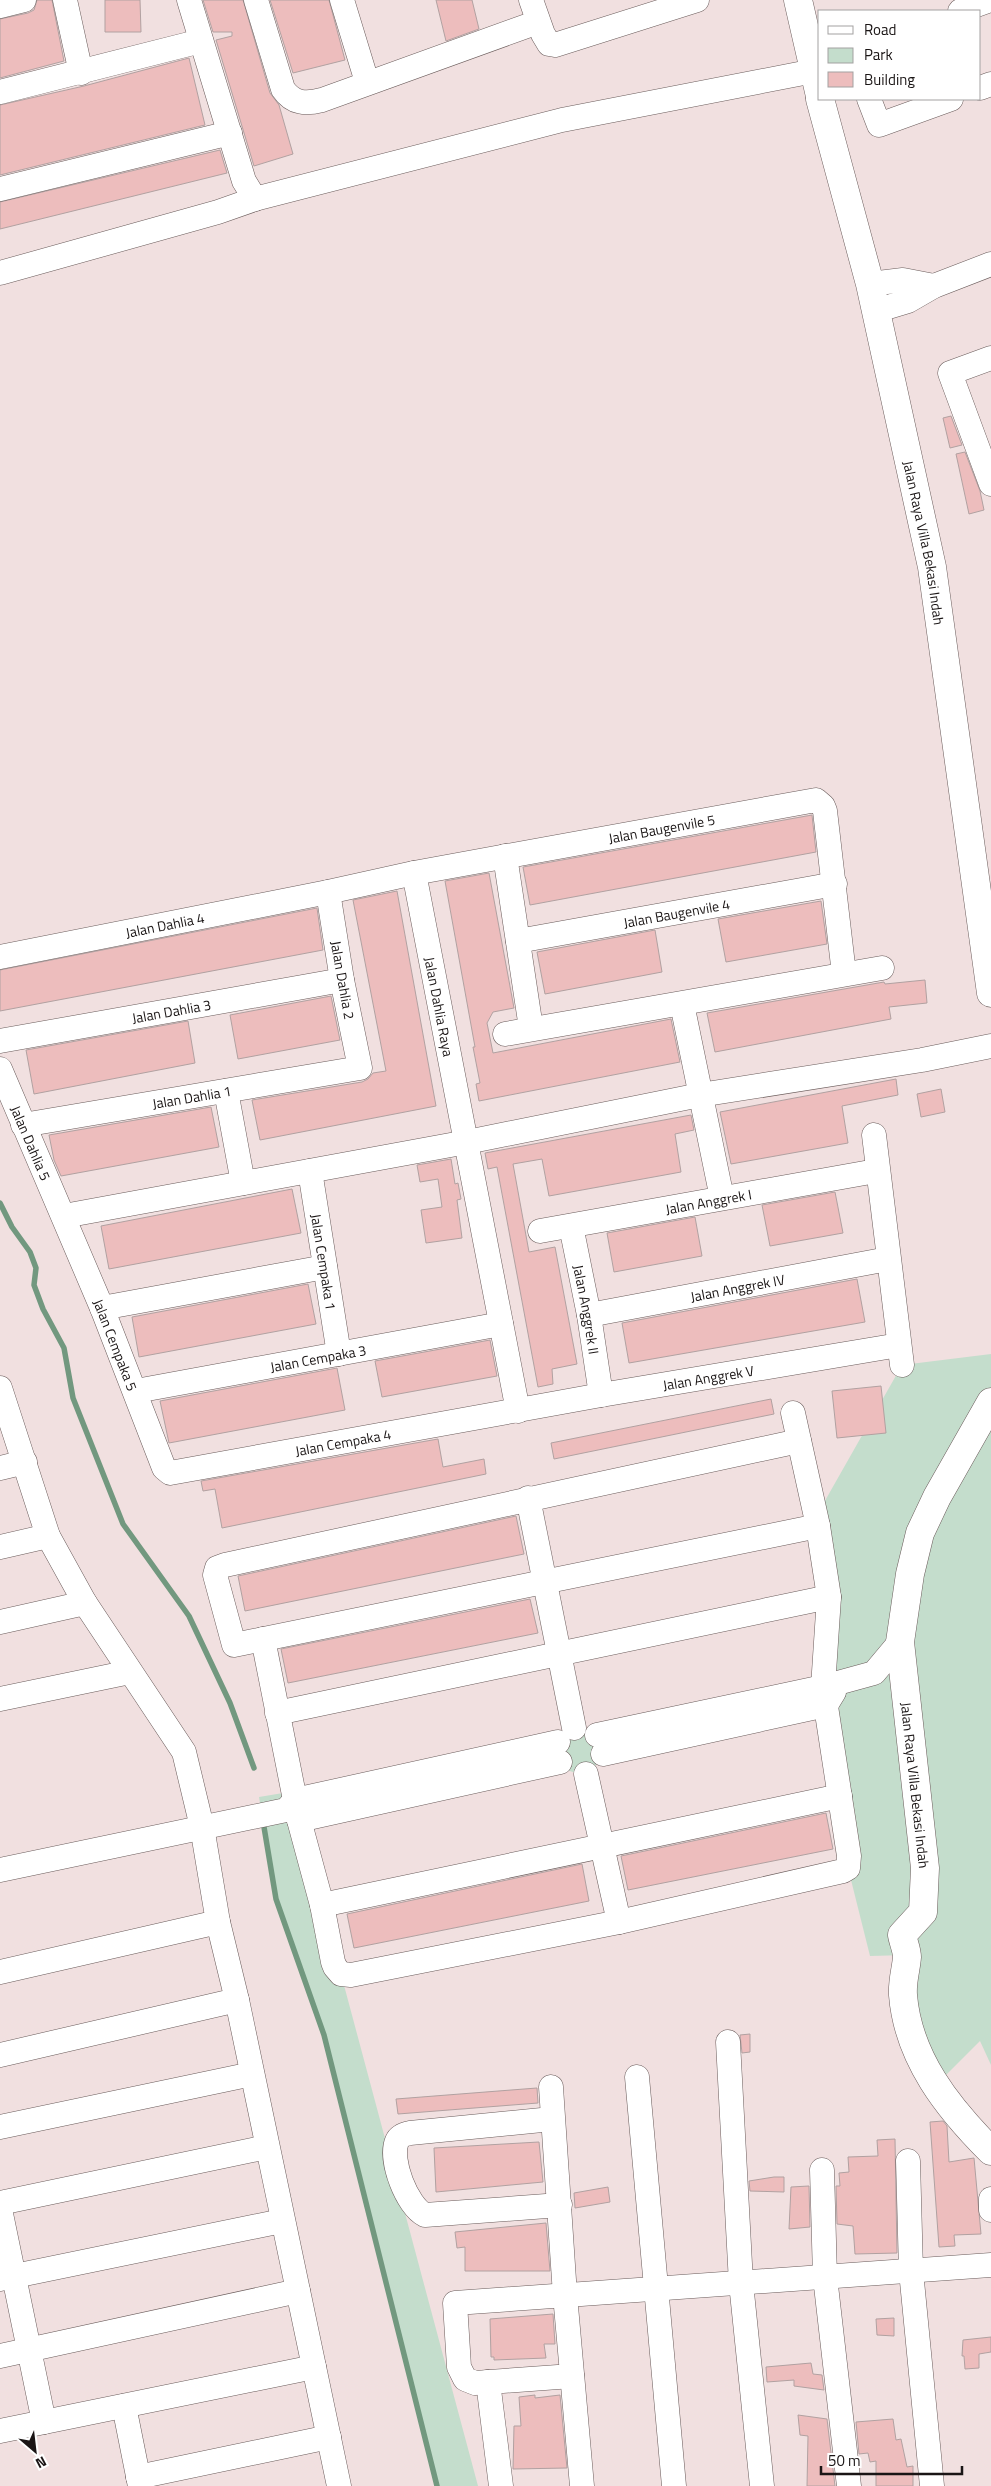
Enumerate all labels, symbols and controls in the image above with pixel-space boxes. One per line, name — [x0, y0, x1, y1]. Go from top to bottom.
legend — [818, 10, 981, 100]
text: Road — [864, 18, 896, 41]
text: Park — [864, 43, 893, 66]
text: Building — [864, 68, 915, 91]
street label: Jalan Raya Villa Bekasi Indah — [898, 458, 950, 626]
street label: Jalan Baugenvile 5 — [607, 808, 717, 848]
street label: Jalan Baugenvile 4 — [622, 893, 732, 932]
street label: Jalan Dahlia 4 — [124, 906, 206, 942]
street label: Jalan Dahlia 2 — [326, 939, 360, 1021]
street label: Jalan Dahlia Raya — [420, 955, 460, 1058]
street label: Jalan Dahlia 3 — [130, 993, 212, 1028]
street label: Jalan Dahlia 1 — [151, 1079, 233, 1113]
street label: Jalan Dahlia 5 — [6, 1102, 57, 1184]
street label: Jalan Anggrek I — [664, 1183, 753, 1219]
street label: Jalan Cempaka 1 — [306, 1212, 342, 1312]
street label: Jalan Anggrek II — [569, 1263, 605, 1356]
street label: Jalan Anggrek IV — [689, 1268, 786, 1306]
street label: Jalan Cempaka 5 — [89, 1295, 144, 1394]
street label: Jalan Cempaka 3 — [268, 1338, 368, 1377]
street label: Jalan Anggrek V — [661, 1359, 755, 1395]
street label: Jalan Cempaka 4 — [293, 1423, 393, 1461]
street label: Jalan Raya Villa Bekasi Indah — [896, 1701, 935, 1869]
north arrow — [10, 2426, 60, 2476]
scale bar — [821, 2444, 962, 2476]
text: 50 m — [828, 2449, 861, 2472]
text: N — [32, 2451, 51, 2474]

